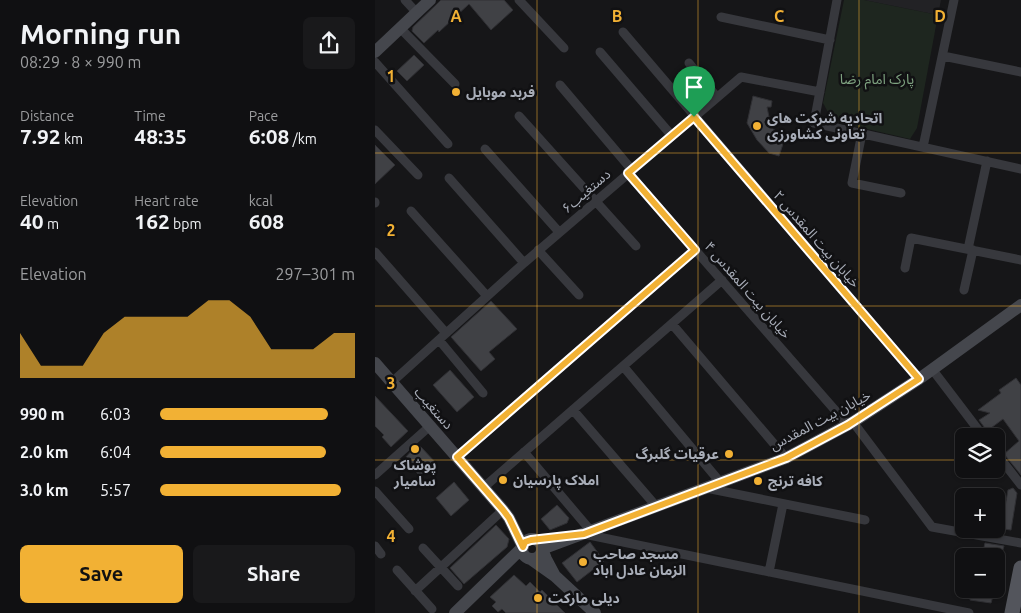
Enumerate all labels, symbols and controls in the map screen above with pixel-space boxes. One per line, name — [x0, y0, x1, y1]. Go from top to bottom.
text: A — [450, 7, 462, 25]
text: B — [612, 7, 622, 25]
text: C — [774, 7, 784, 25]
text: D — [934, 7, 946, 25]
button: share — [303, 17, 355, 69]
text: Morning run — [20, 18, 181, 49]
text: 08:29 · 8 × 990 m — [20, 53, 141, 71]
pin — [673, 66, 715, 117]
text: 1 — [386, 67, 396, 85]
park label: پارک امام رضا — [840, 71, 914, 90]
icon: arrive — [680, 73, 708, 101]
place label: فربد موبایل — [466, 84, 535, 101]
marker: فربد موبایل — [450, 86, 462, 98]
text: Distance — [20, 108, 74, 124]
text: Time — [134, 108, 166, 124]
text: Pace — [249, 108, 278, 124]
place label: اتحادیه شرکت های تعاونی کشاورزی — [767, 110, 883, 143]
marker: اتحادیه شرکت های تعاونی کشاورزی — [751, 120, 763, 132]
text: 7.92 — [20, 124, 61, 148]
text: 48:35 — [134, 124, 187, 148]
text: 6:08 — [249, 124, 289, 148]
text: km — [61, 131, 83, 147]
text: /km — [289, 131, 317, 147]
street label: دستغیب۶ — [559, 165, 614, 217]
street label: خیابان بیت المقدس ۲ — [770, 187, 863, 291]
text: Elevation — [20, 193, 78, 209]
text: Heart rate — [134, 193, 199, 209]
text: kcal — [249, 193, 273, 209]
text: 40 — [20, 209, 44, 233]
text: 162 — [134, 209, 170, 233]
text: 608 — [249, 209, 284, 233]
text: m — [44, 216, 59, 232]
text: bpm — [170, 216, 202, 232]
text: 2 — [386, 221, 396, 239]
street label: خیابان بیت المقدس ۴ — [701, 238, 794, 342]
text: Elevation — [20, 265, 87, 283]
text: 297–301 m — [275, 265, 355, 283]
text: 3 — [386, 374, 396, 392]
street label: دستغیب — [411, 384, 457, 433]
street label: خیابان بیت المقدس — [767, 387, 874, 454]
text: 990 m — [20, 405, 65, 423]
text: 6:03 — [100, 405, 131, 423]
map controls — [955, 428, 1005, 598]
button: layers — [955, 428, 1005, 478]
text: 2.0 km — [20, 443, 69, 461]
text: 6:04 — [100, 443, 131, 461]
marker: پوشاک سامیار — [409, 443, 421, 455]
place label: عرقیات گلبرگ — [635, 446, 719, 463]
marker: عرقیات گلبرگ — [723, 448, 735, 460]
place label: پوشاک سامیار — [393, 457, 436, 490]
place label: املاک پارسیان — [513, 472, 599, 490]
place label: کافه ترنج — [768, 473, 823, 491]
marker: املاک پارسیان — [497, 474, 509, 486]
marker: کافه ترنج — [752, 475, 764, 487]
text: 3.0 km — [20, 481, 69, 499]
text: 5:57 — [100, 481, 131, 499]
button: + — [955, 488, 1005, 538]
text: 4 — [386, 527, 396, 545]
button: Save — [20, 545, 183, 603]
button: Share — [193, 545, 355, 603]
place label: مسجد صاحب الزمان عادل اباد — [593, 546, 686, 579]
button: − — [955, 548, 1005, 598]
marker: مسجد صاحب الزمان عادل اباد — [577, 556, 589, 568]
place label: دیلی مارکت — [548, 590, 620, 607]
marker: دیلی مارکت — [532, 592, 544, 604]

